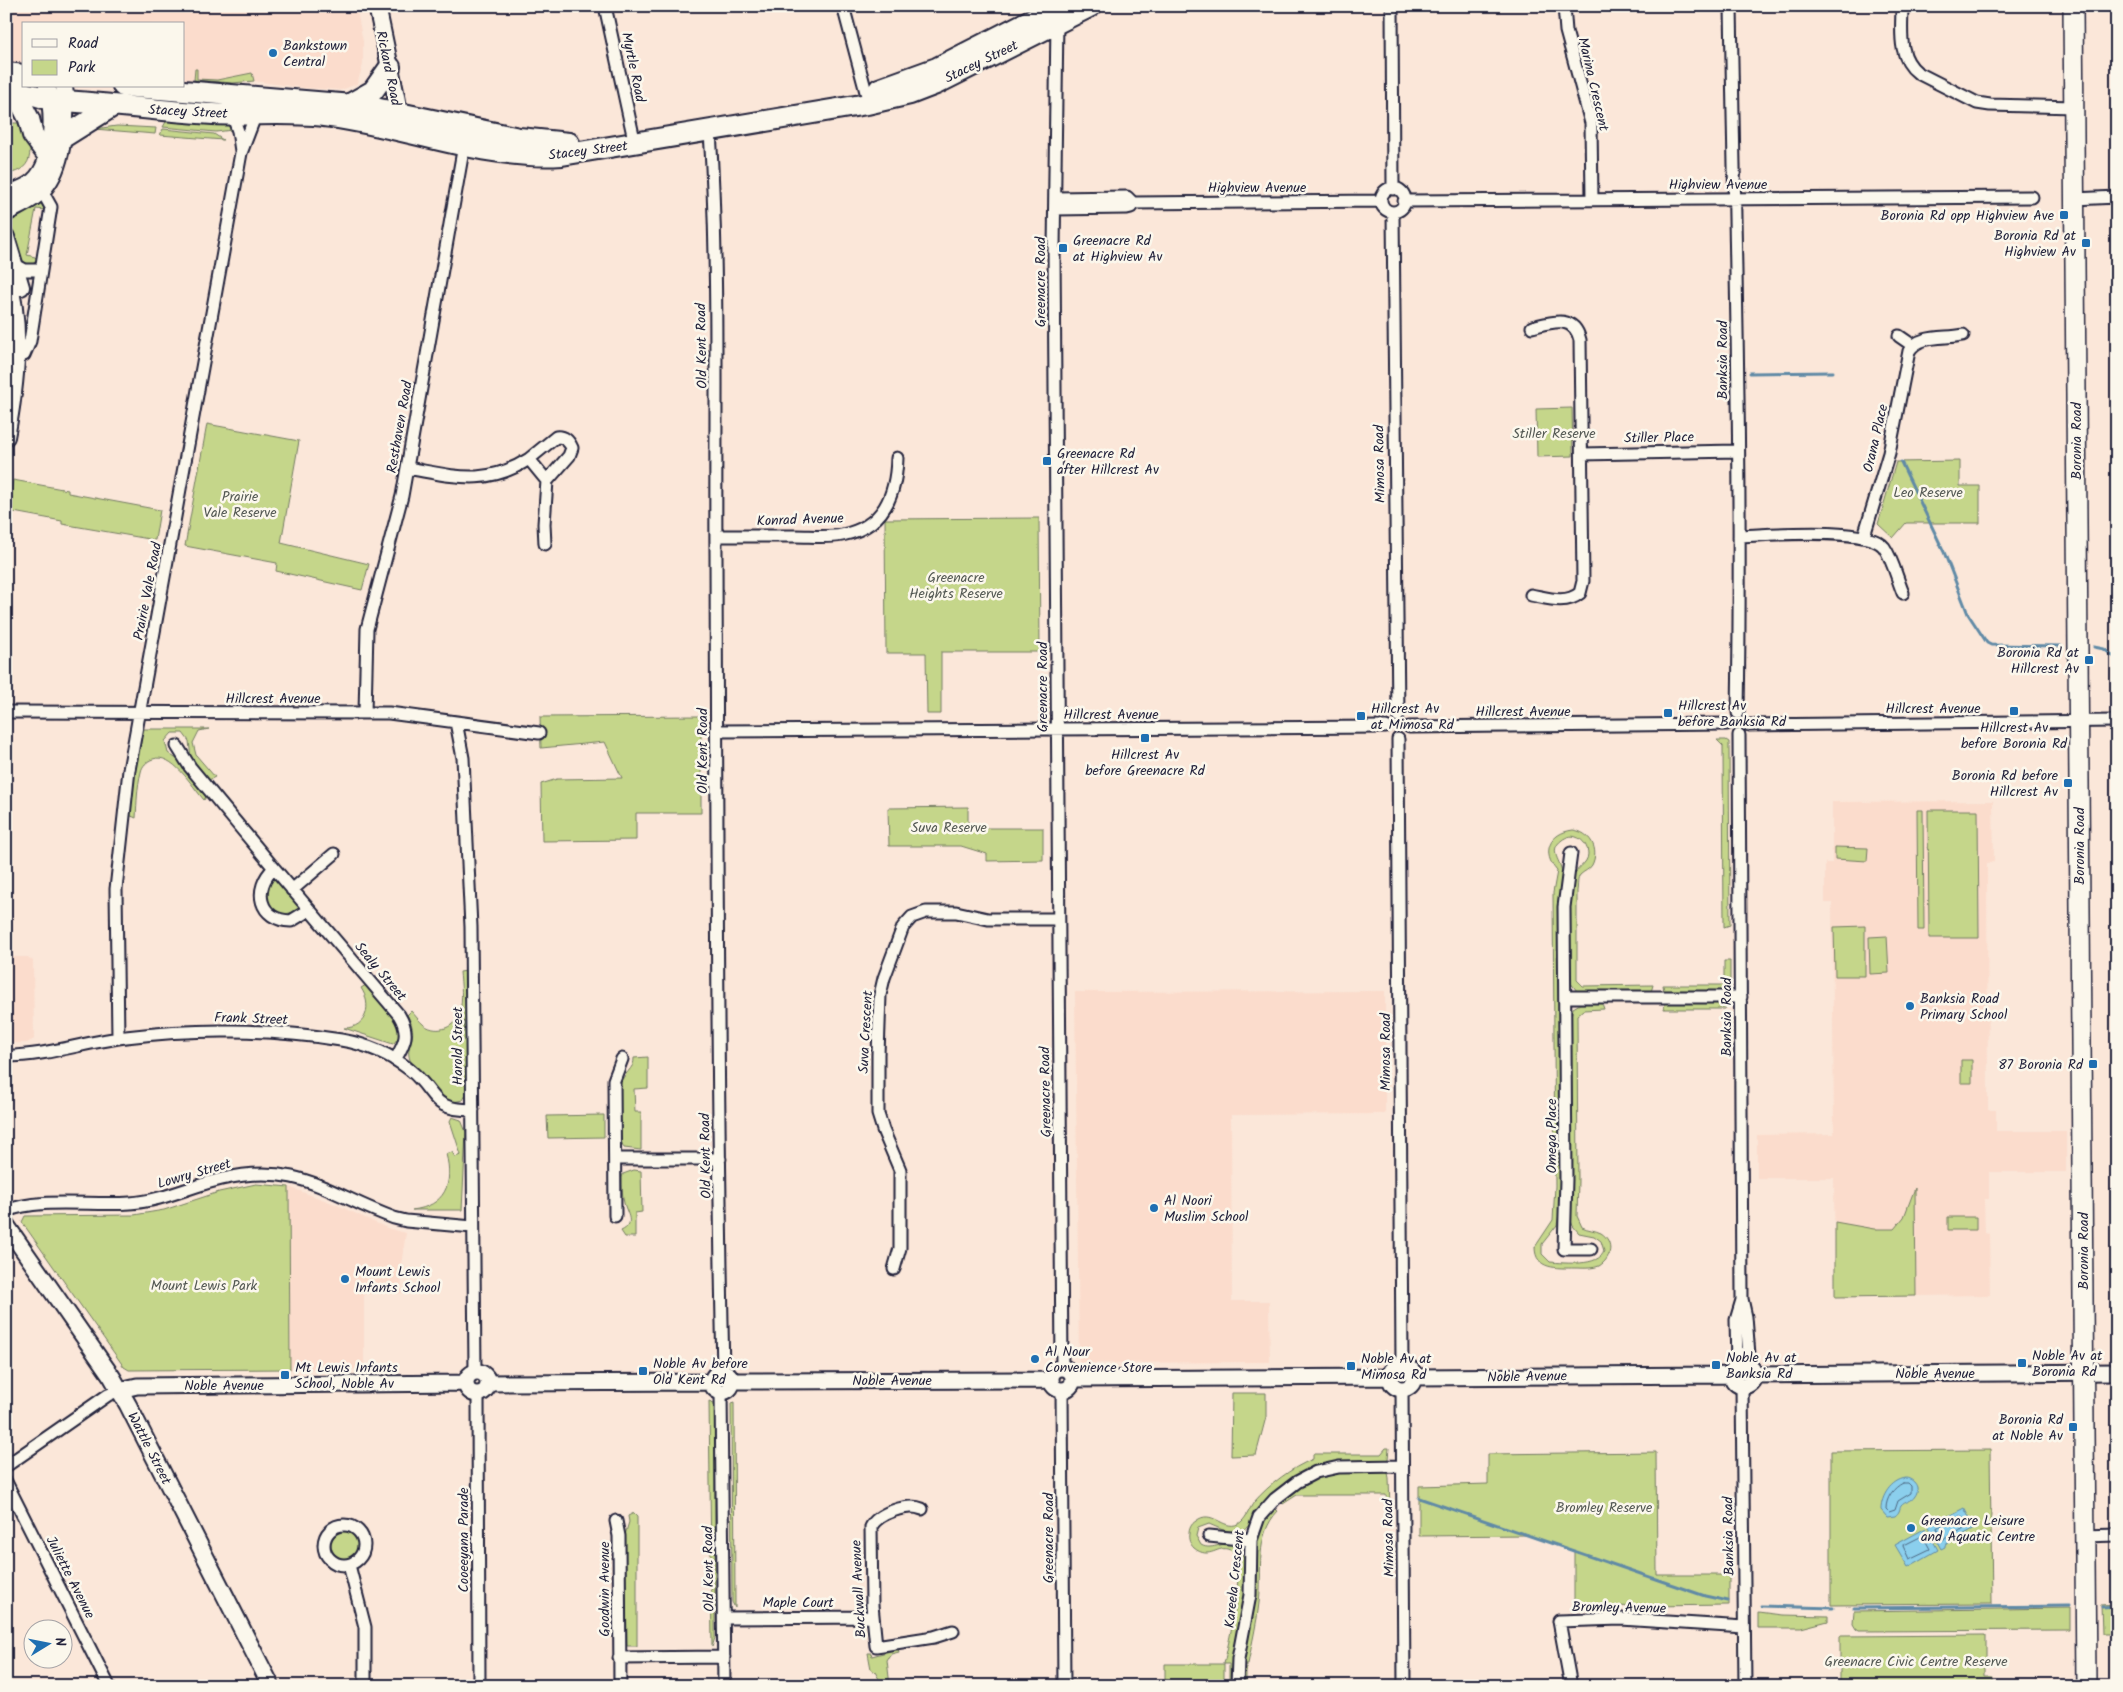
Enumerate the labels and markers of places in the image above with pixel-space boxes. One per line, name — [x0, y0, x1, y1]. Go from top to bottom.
place label: Bankstown Central — [283, 35, 347, 73]
marker: Bankstown Central — [267, 47, 279, 59]
place label: Boronia Rd opp Highview Ave — [1881, 205, 2055, 227]
marker: Boronia Rd opp Highview Ave — [2058, 209, 2070, 221]
place label: Boronia Rd at Highview Av — [1994, 225, 2077, 263]
place label: Greenacre Rd at Highview Av — [1073, 230, 1163, 268]
marker: Boronia Rd at Highview Av — [2080, 237, 2092, 249]
marker: Greenacre Rd at Highview Av — [1057, 242, 1069, 254]
place label: Greenacre Rd after Hillcrest Av — [1057, 443, 1159, 481]
marker: Greenacre Rd after Hillcrest Av — [1041, 455, 1053, 467]
place label: Boronia Rd at Hillcrest Av — [1997, 642, 2080, 680]
marker: Boronia Rd at Hillcrest Av — [2083, 654, 2095, 666]
place label: Hillcrest Av before Banksia Rd — [1678, 695, 1787, 733]
place label: Hillcrest Av at Mimosa Rd — [1371, 698, 1455, 736]
marker: Hillcrest Av before Boronia Rd — [2008, 705, 2020, 717]
marker: Hillcrest Av before Banksia Rd — [1662, 707, 1674, 719]
marker: Hillcrest Av at Mimosa Rd — [1355, 710, 1367, 722]
place label: Hillcrest Av before Boronia Rd — [1961, 717, 2068, 755]
marker: Hillcrest Av before Greenacre Rd — [1139, 732, 1151, 744]
place label: Hillcrest Av before Greenacre Rd — [1085, 744, 1206, 782]
place label: Boronia Rd before Hillcrest Av — [1952, 765, 2059, 803]
marker: Boronia Rd before Hillcrest Av — [2062, 777, 2074, 789]
place label: Banksia Road Primary School — [1920, 988, 2008, 1026]
marker: Banksia Road Primary School — [1904, 1000, 1916, 1012]
place label: 87 Boronia Rd — [1998, 1054, 2084, 1076]
marker: 87 Boronia Rd — [2087, 1058, 2099, 1070]
place label: Al Noori Muslim School — [1164, 1190, 1249, 1228]
marker: Al Noori Muslim School — [1148, 1202, 1160, 1214]
place label: Mount Lewis Infants School — [355, 1261, 441, 1299]
marker: Mount Lewis Infants School — [339, 1273, 351, 1285]
place label: Al Nour Convenience Store — [1045, 1341, 1153, 1379]
place label: Noble Av at Boronia Rd — [2032, 1345, 2103, 1383]
place label: Noble Av at Banksia Rd — [1726, 1347, 1797, 1385]
place label: Noble Av at Mimosa Rd — [1361, 1348, 1432, 1386]
place label: Noble Av before Old Kent Rd — [653, 1353, 748, 1391]
marker: Al Nour Convenience Store — [1029, 1353, 1041, 1365]
place label: Mt Lewis Infants School, Noble Av — [295, 1357, 398, 1395]
marker: Noble Av at Boronia Rd — [2016, 1357, 2028, 1369]
marker: Noble Av at Banksia Rd — [1710, 1359, 1722, 1371]
marker: Noble Av at Mimosa Rd — [1345, 1360, 1357, 1372]
marker: Noble Av before Old Kent Rd — [637, 1365, 649, 1377]
marker: Mt Lewis Infants School, Noble Av — [279, 1369, 291, 1381]
place label: Boronia Rd at Noble Av — [1992, 1409, 2064, 1447]
marker: Boronia Rd at Noble Av — [2067, 1421, 2079, 1433]
place label: Greenacre Leisure and Aquatic Centre — [1921, 1510, 2036, 1548]
marker: Greenacre Leisure and Aquatic Centre — [1905, 1522, 1917, 1534]

